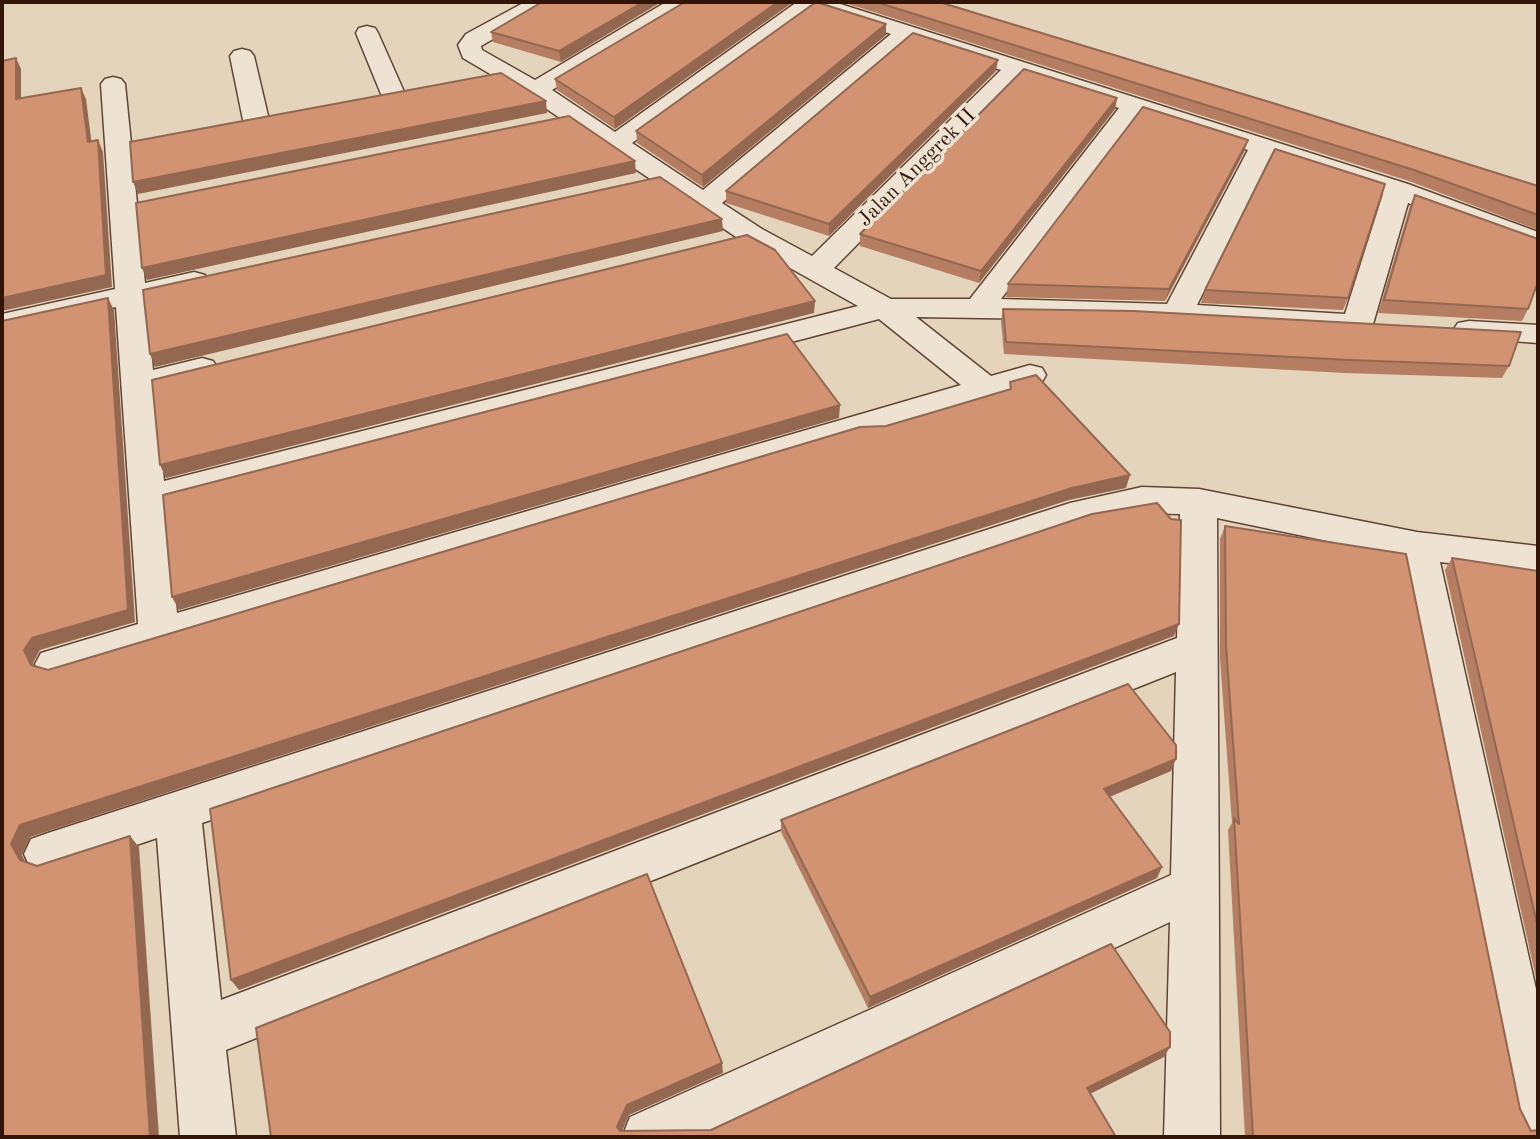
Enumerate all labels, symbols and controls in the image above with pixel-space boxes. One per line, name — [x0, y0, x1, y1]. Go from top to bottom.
street label: Jalan Anggrek II — [853, 104, 981, 232]

